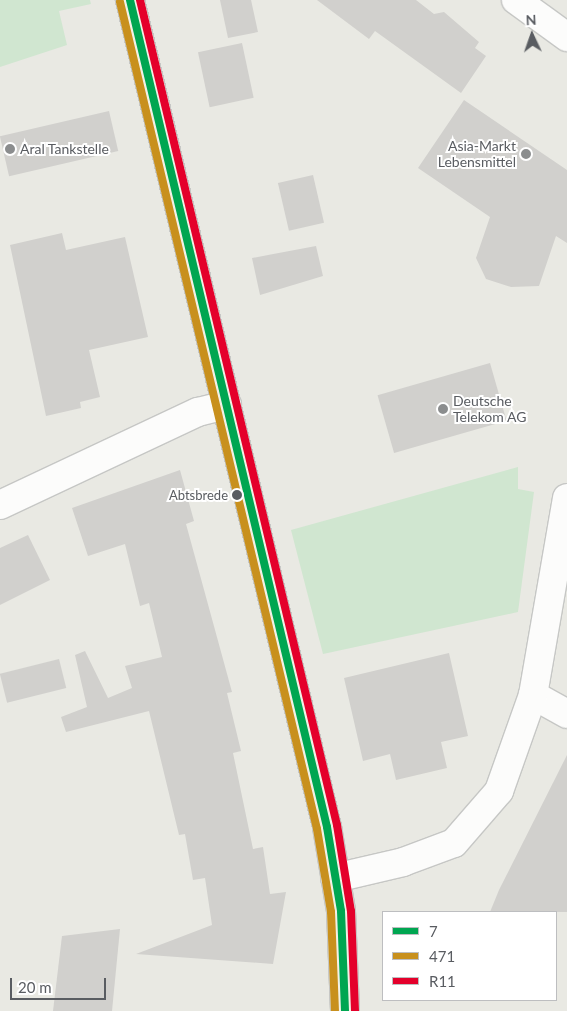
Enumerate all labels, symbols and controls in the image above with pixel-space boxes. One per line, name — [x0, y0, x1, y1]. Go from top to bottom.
north arrow — [507, 10, 557, 60]
text: N — [525, 11, 537, 28]
place label: Asia-Markt Lebensmittel — [438, 138, 516, 170]
place label: Aral Tankstelle — [20, 141, 109, 157]
marker: Aral Tankstelle — [4, 143, 16, 155]
marker: Asia-Markt Lebensmittel — [520, 148, 532, 160]
place label: Deutsche Telekom AG — [453, 393, 527, 426]
marker: Deutsche Telekom AG — [437, 403, 449, 415]
place label: Abtsbrede — [169, 487, 228, 503]
marker: Abtsbrede — [232, 490, 242, 500]
legend — [382, 911, 557, 1001]
text: 7 — [429, 922, 438, 940]
text: 471 — [429, 947, 455, 965]
scale bar — [12, 968, 109, 1000]
text: R11 — [429, 972, 456, 990]
text: 20 m — [18, 978, 52, 996]

